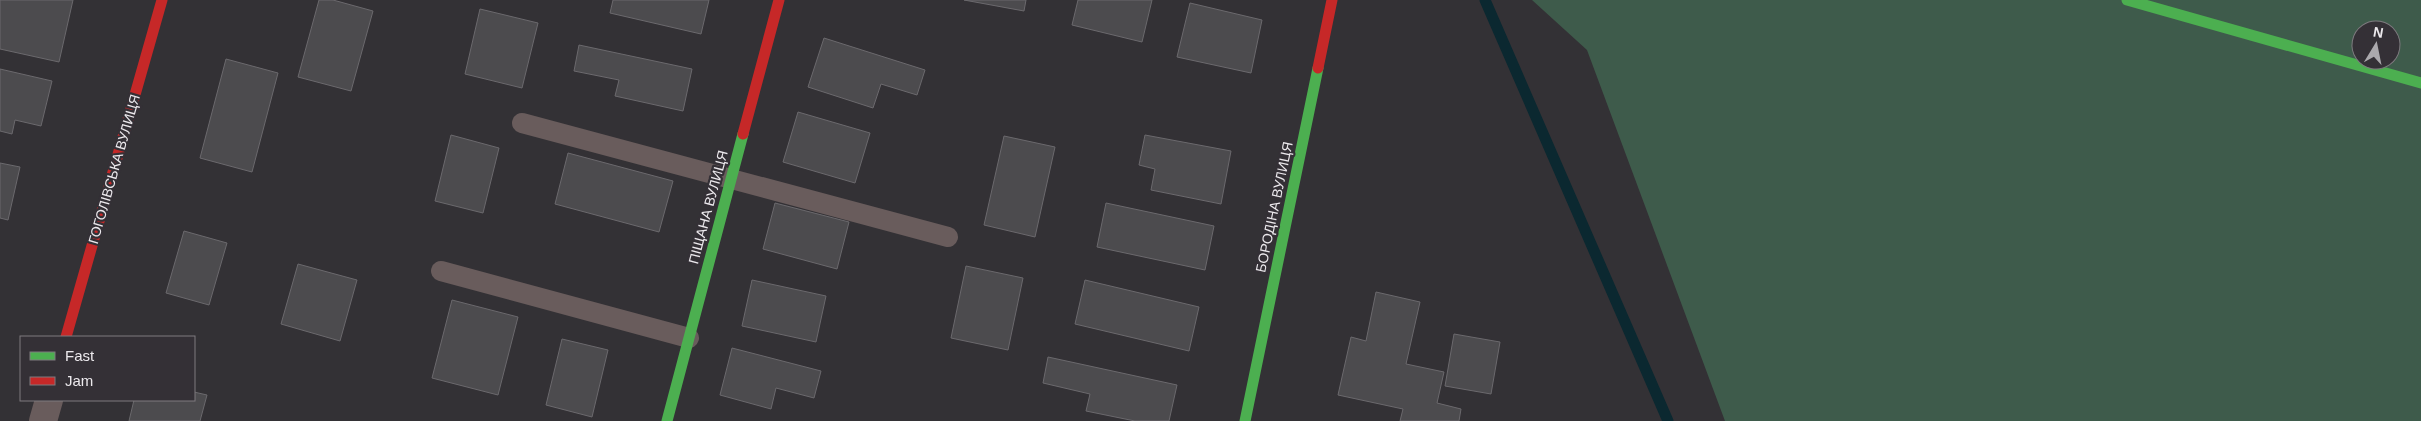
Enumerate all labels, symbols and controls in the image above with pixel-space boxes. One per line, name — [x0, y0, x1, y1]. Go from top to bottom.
north arrow — [2351, 20, 2401, 70]
text: N — [2372, 23, 2385, 41]
street label: ГОГОЛІВСЬКА ВУЛИЦЯ — [85, 92, 143, 246]
street label: БОРОДІНА ВУЛИЦЯ — [1252, 140, 1296, 274]
street label: ПІЩАНА ВУЛИЦЯ — [685, 149, 731, 265]
legend — [20, 336, 195, 401]
text: Fast — [65, 347, 95, 364]
text: Jam — [65, 372, 93, 389]

